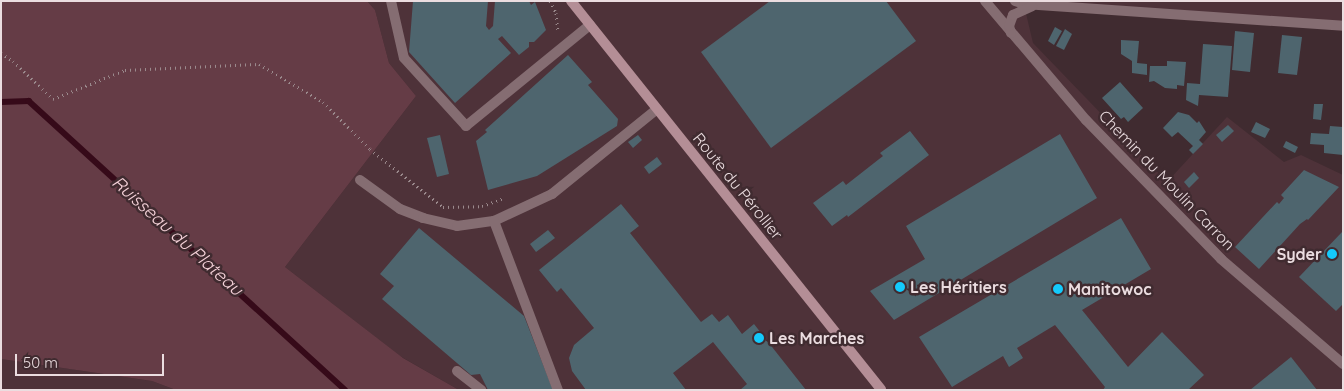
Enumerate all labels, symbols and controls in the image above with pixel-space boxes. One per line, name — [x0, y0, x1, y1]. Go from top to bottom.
street label: Chemin du Moulin Carron — [1095, 106, 1239, 254]
street label: Route du Pérollier — [689, 129, 787, 243]
water label: Ruisseau du Plateau — [107, 172, 247, 300]
place label: Syder — [1277, 244, 1322, 264]
marker: Syder — [1326, 248, 1338, 260]
place label: Les Héritiers — [910, 277, 1007, 297]
place label: Manitowoc — [1068, 279, 1152, 299]
marker: Les Héritiers — [894, 281, 906, 293]
marker: Manitowoc — [1052, 283, 1064, 295]
place label: Les Marches — [769, 328, 864, 348]
marker: Les Marches — [753, 332, 765, 344]
scale bar — [18, 344, 166, 376]
text: 50 m — [23, 353, 58, 372]

